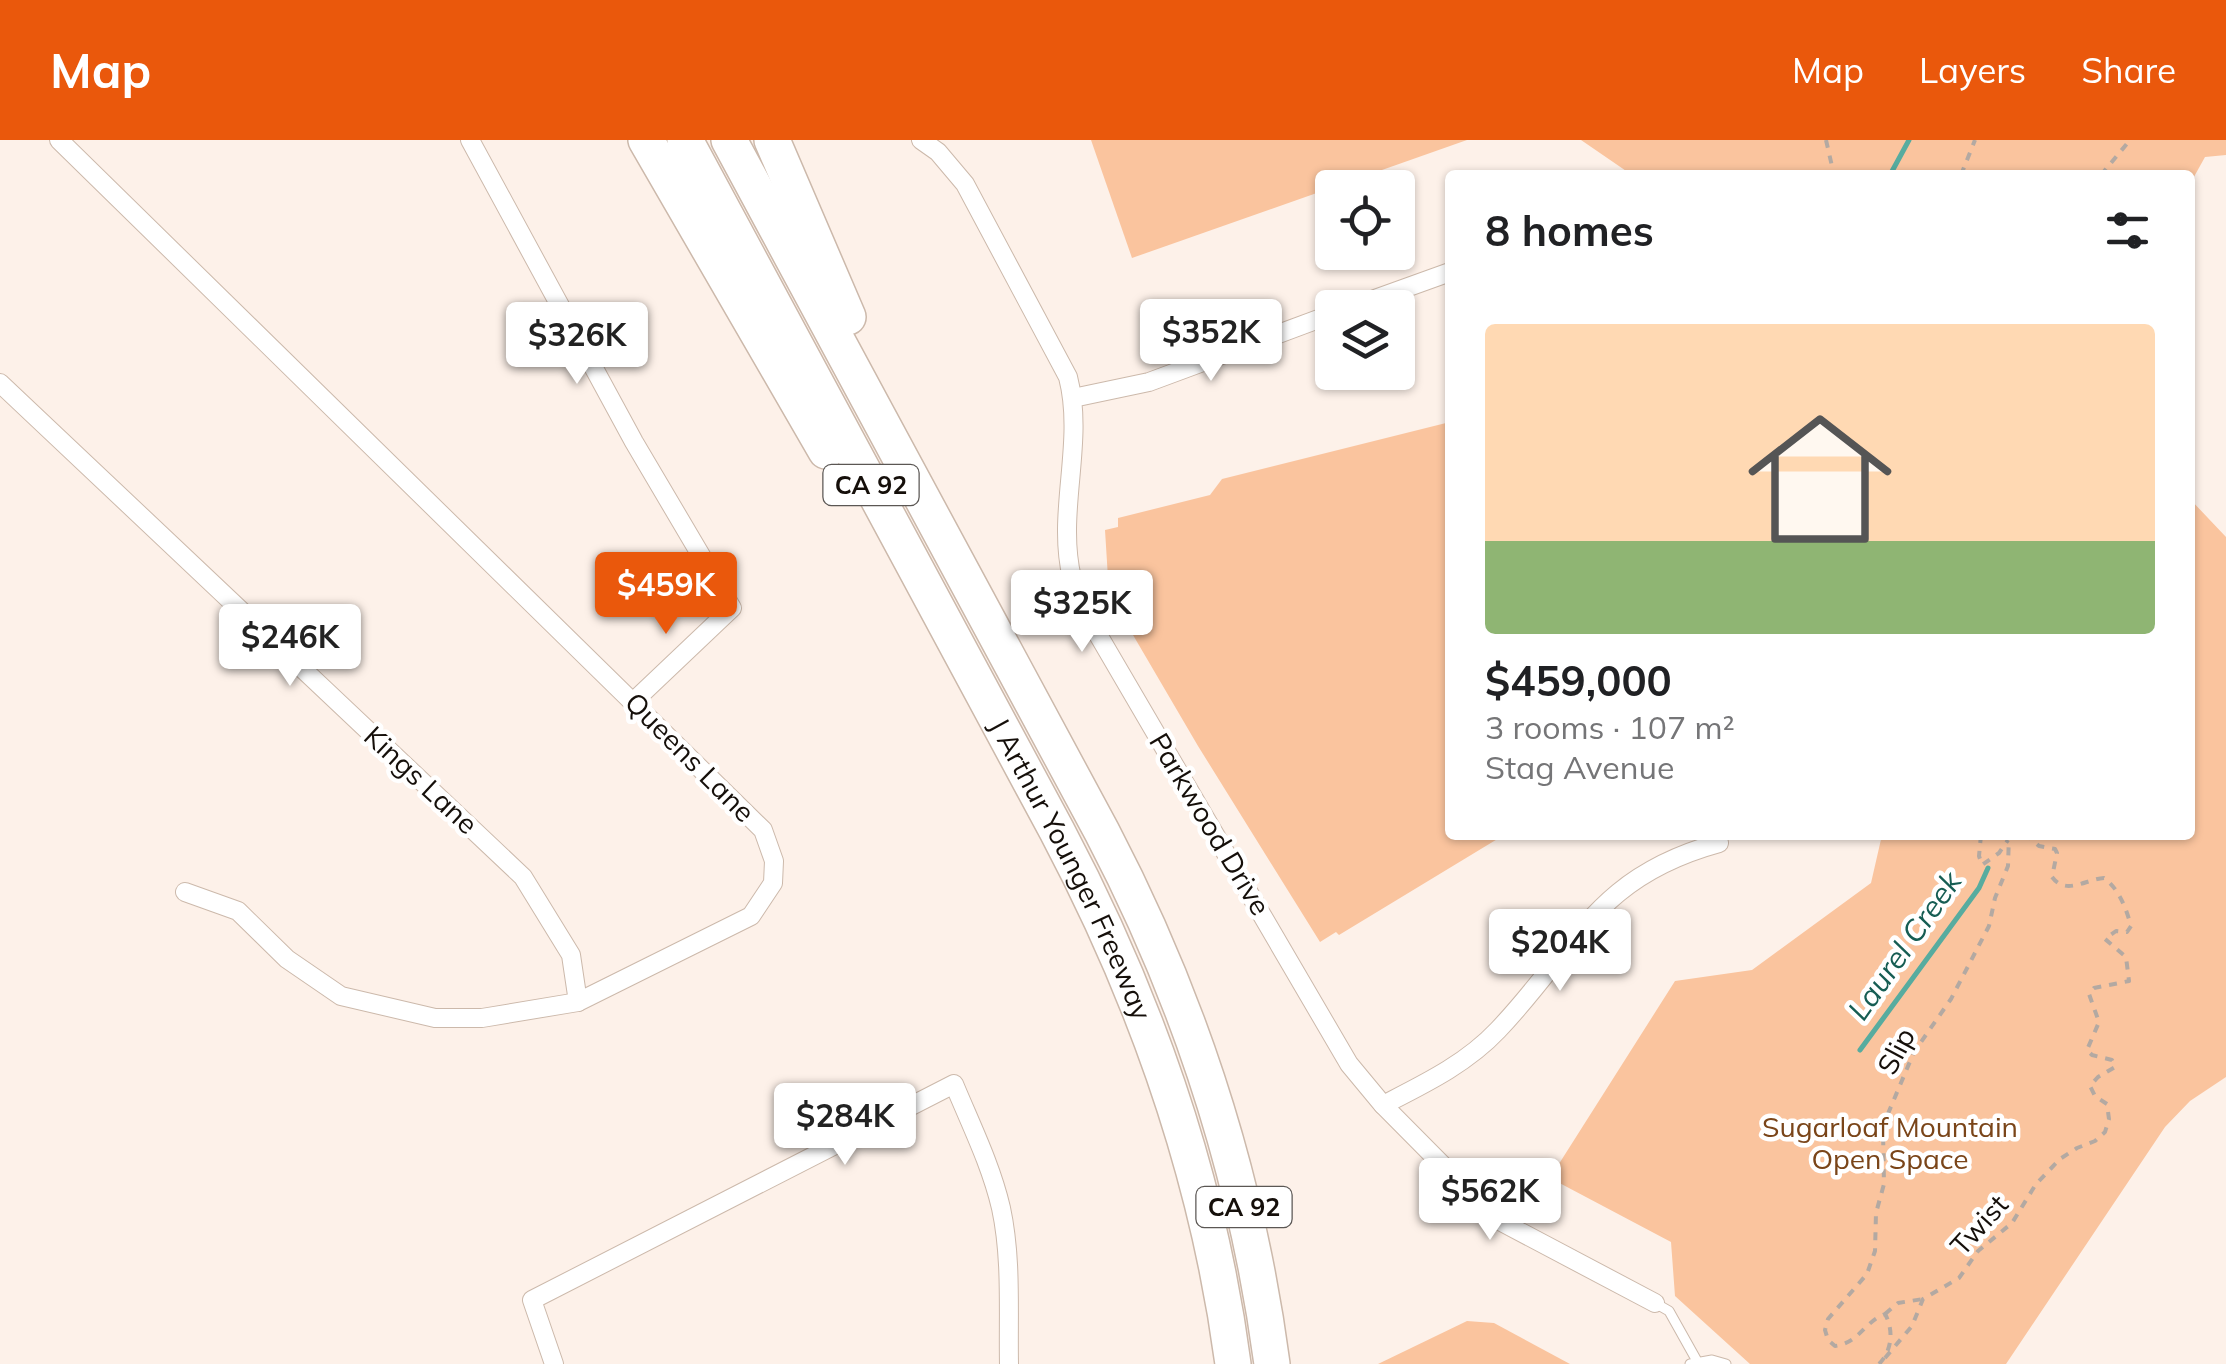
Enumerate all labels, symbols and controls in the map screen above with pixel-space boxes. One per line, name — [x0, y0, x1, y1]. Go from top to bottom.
text: Map — [50, 40, 151, 100]
text: Map — [1792, 48, 1864, 92]
text: Layers — [1919, 48, 2026, 92]
text: Share — [2081, 48, 2176, 92]
map controls — [1315, 170, 1415, 390]
button: locate — [1315, 170, 1415, 270]
icon: filters — [2100, 203, 2155, 258]
text: 8 homes — [1485, 204, 1654, 257]
button: layers — [1315, 290, 1415, 390]
pin: $352K — [1141, 299, 1281, 384]
pin: $326K — [507, 302, 647, 387]
text: $352K — [1162, 311, 1260, 351]
text: $326K — [528, 314, 626, 354]
icon: home — [1730, 389, 1910, 569]
road number: CA 92 — [824, 465, 918, 505]
pin: $459K — [596, 552, 736, 637]
text: $459K — [617, 564, 715, 604]
pin: $325K — [1012, 570, 1152, 655]
text: $325K — [1033, 582, 1131, 622]
pin: $246K — [220, 604, 360, 689]
text: $246K — [241, 616, 339, 656]
text: $459,000 — [1485, 654, 1672, 707]
street label: Queens Lane — [618, 684, 763, 829]
text: 3 rooms · 107 m² — [1485, 707, 1735, 747]
street label: J Arthur Younger Freeway — [982, 712, 1160, 1025]
street label: Kings Lane — [357, 718, 485, 841]
street label: Parkwood Drive — [1142, 726, 1279, 921]
text: Stag Avenue — [1485, 747, 1674, 787]
water label: Laurel Creek — [1839, 862, 1970, 1027]
pin: $204K — [1490, 909, 1630, 994]
text: $204K — [1511, 921, 1609, 961]
street label: Slip — [1869, 1022, 1922, 1080]
pin: $284K — [775, 1083, 915, 1168]
text: $284K — [796, 1095, 894, 1135]
park label: Sugarloaf Mountain Open Space — [1762, 1109, 2018, 1176]
pin: $562K — [1420, 1158, 1560, 1243]
text: $562K — [1441, 1170, 1539, 1210]
road number: CA 92 — [1196, 1187, 1292, 1227]
street label: Twist — [1942, 1187, 2015, 1262]

